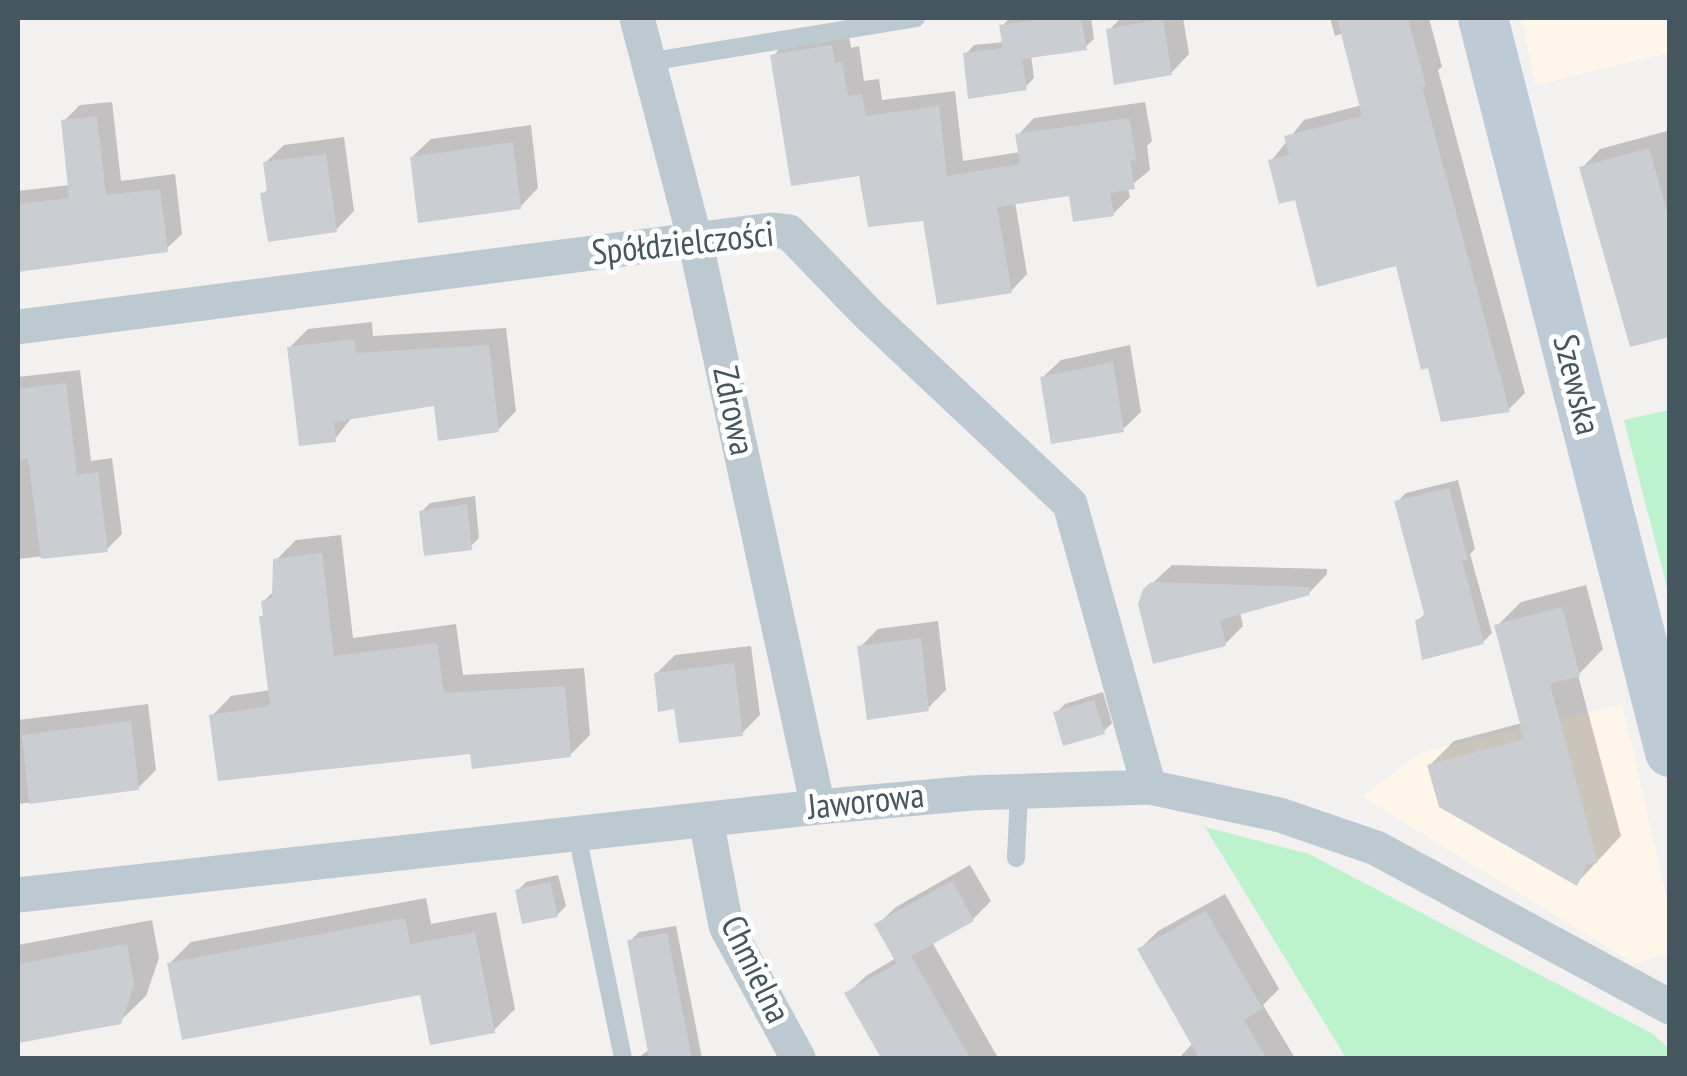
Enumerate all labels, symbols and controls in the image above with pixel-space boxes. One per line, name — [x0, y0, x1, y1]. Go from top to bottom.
street label: Spółdzielczości — [590, 215, 776, 275]
street label: Szewska — [1542, 331, 1608, 439]
street label: Zdrowa — [702, 363, 762, 459]
street label: Jaworowa — [806, 776, 926, 830]
street label: Chmielna — [710, 910, 798, 1030]

